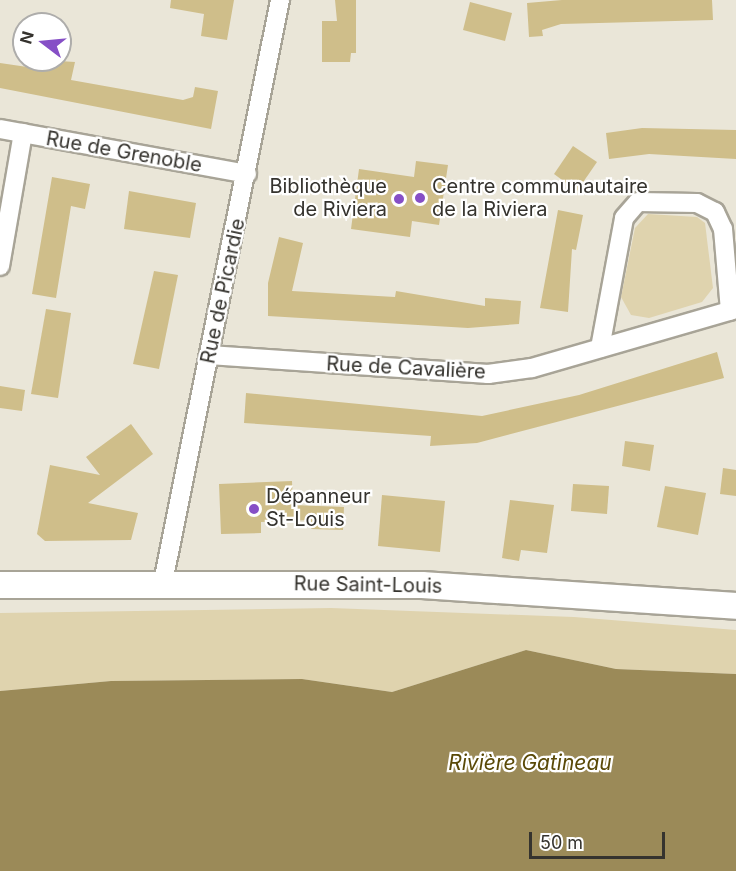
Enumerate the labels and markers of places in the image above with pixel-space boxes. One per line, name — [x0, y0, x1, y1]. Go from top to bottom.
place label: Centre communautaire de la Riviera — [432, 174, 648, 221]
place label: Bibliothèque de Riviera — [269, 175, 387, 222]
marker: Centre communautaire de la Riviera — [413, 191, 427, 205]
marker: Bibliothèque de Riviera — [392, 192, 406, 206]
place label: Dépanneur St-Louis — [266, 485, 370, 532]
marker: Dépanneur St-Louis — [247, 502, 261, 516]

